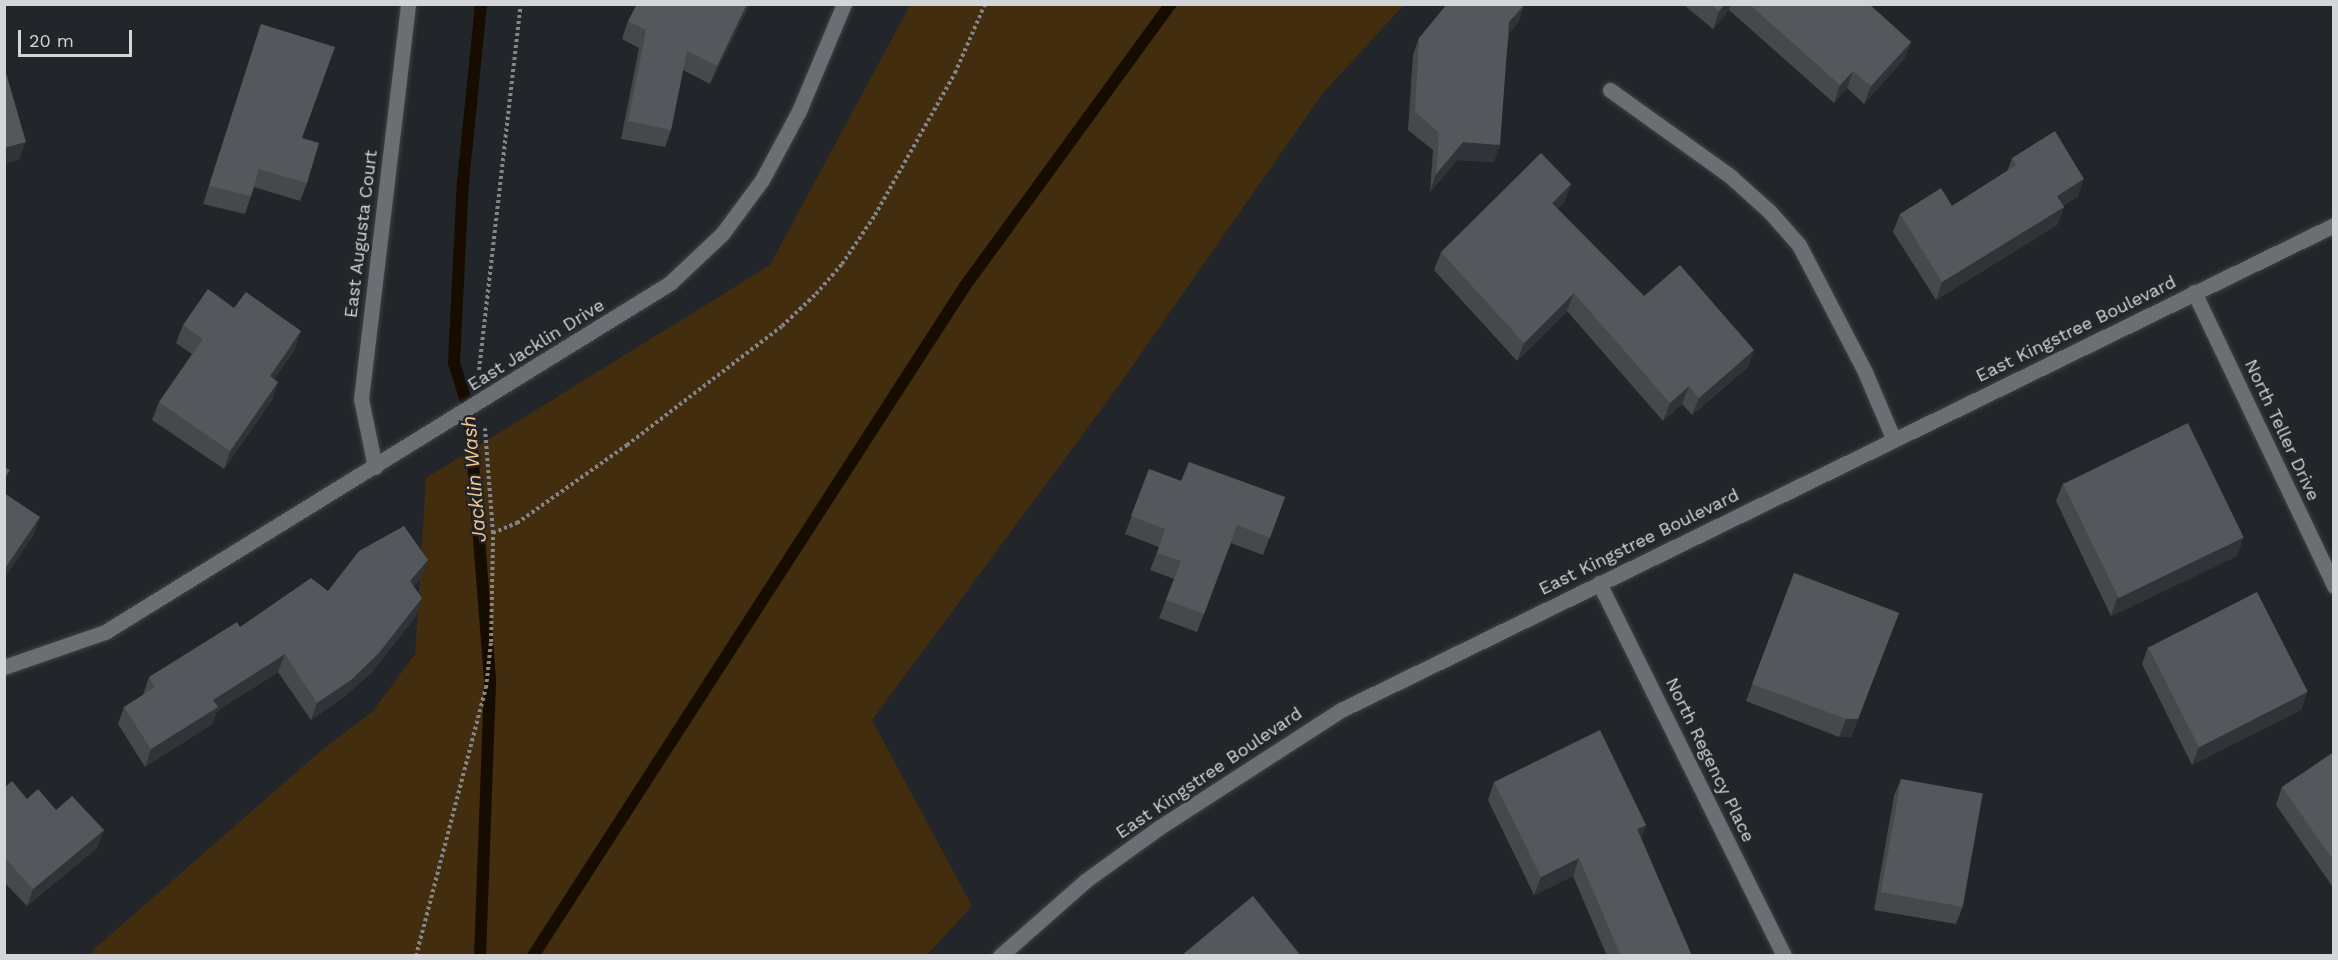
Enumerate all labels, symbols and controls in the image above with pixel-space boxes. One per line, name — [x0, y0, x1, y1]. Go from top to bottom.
scale bar — [21, 18, 135, 56]
text: 20 m — [29, 30, 74, 51]
street label: East Augusta Court — [340, 148, 382, 320]
street label: East Kingstree Boulevard — [1972, 271, 2180, 387]
street label: East Jacklin Drive — [463, 294, 609, 396]
street label: North Teller Drive — [2240, 355, 2324, 505]
water label: Jacklin Wash — [456, 414, 492, 544]
street label: East Kingstree Boulevard — [1535, 484, 1743, 600]
street label: North Regency Place — [1661, 674, 1759, 846]
street label: East Kingstree Boulevard — [1112, 703, 1306, 843]

